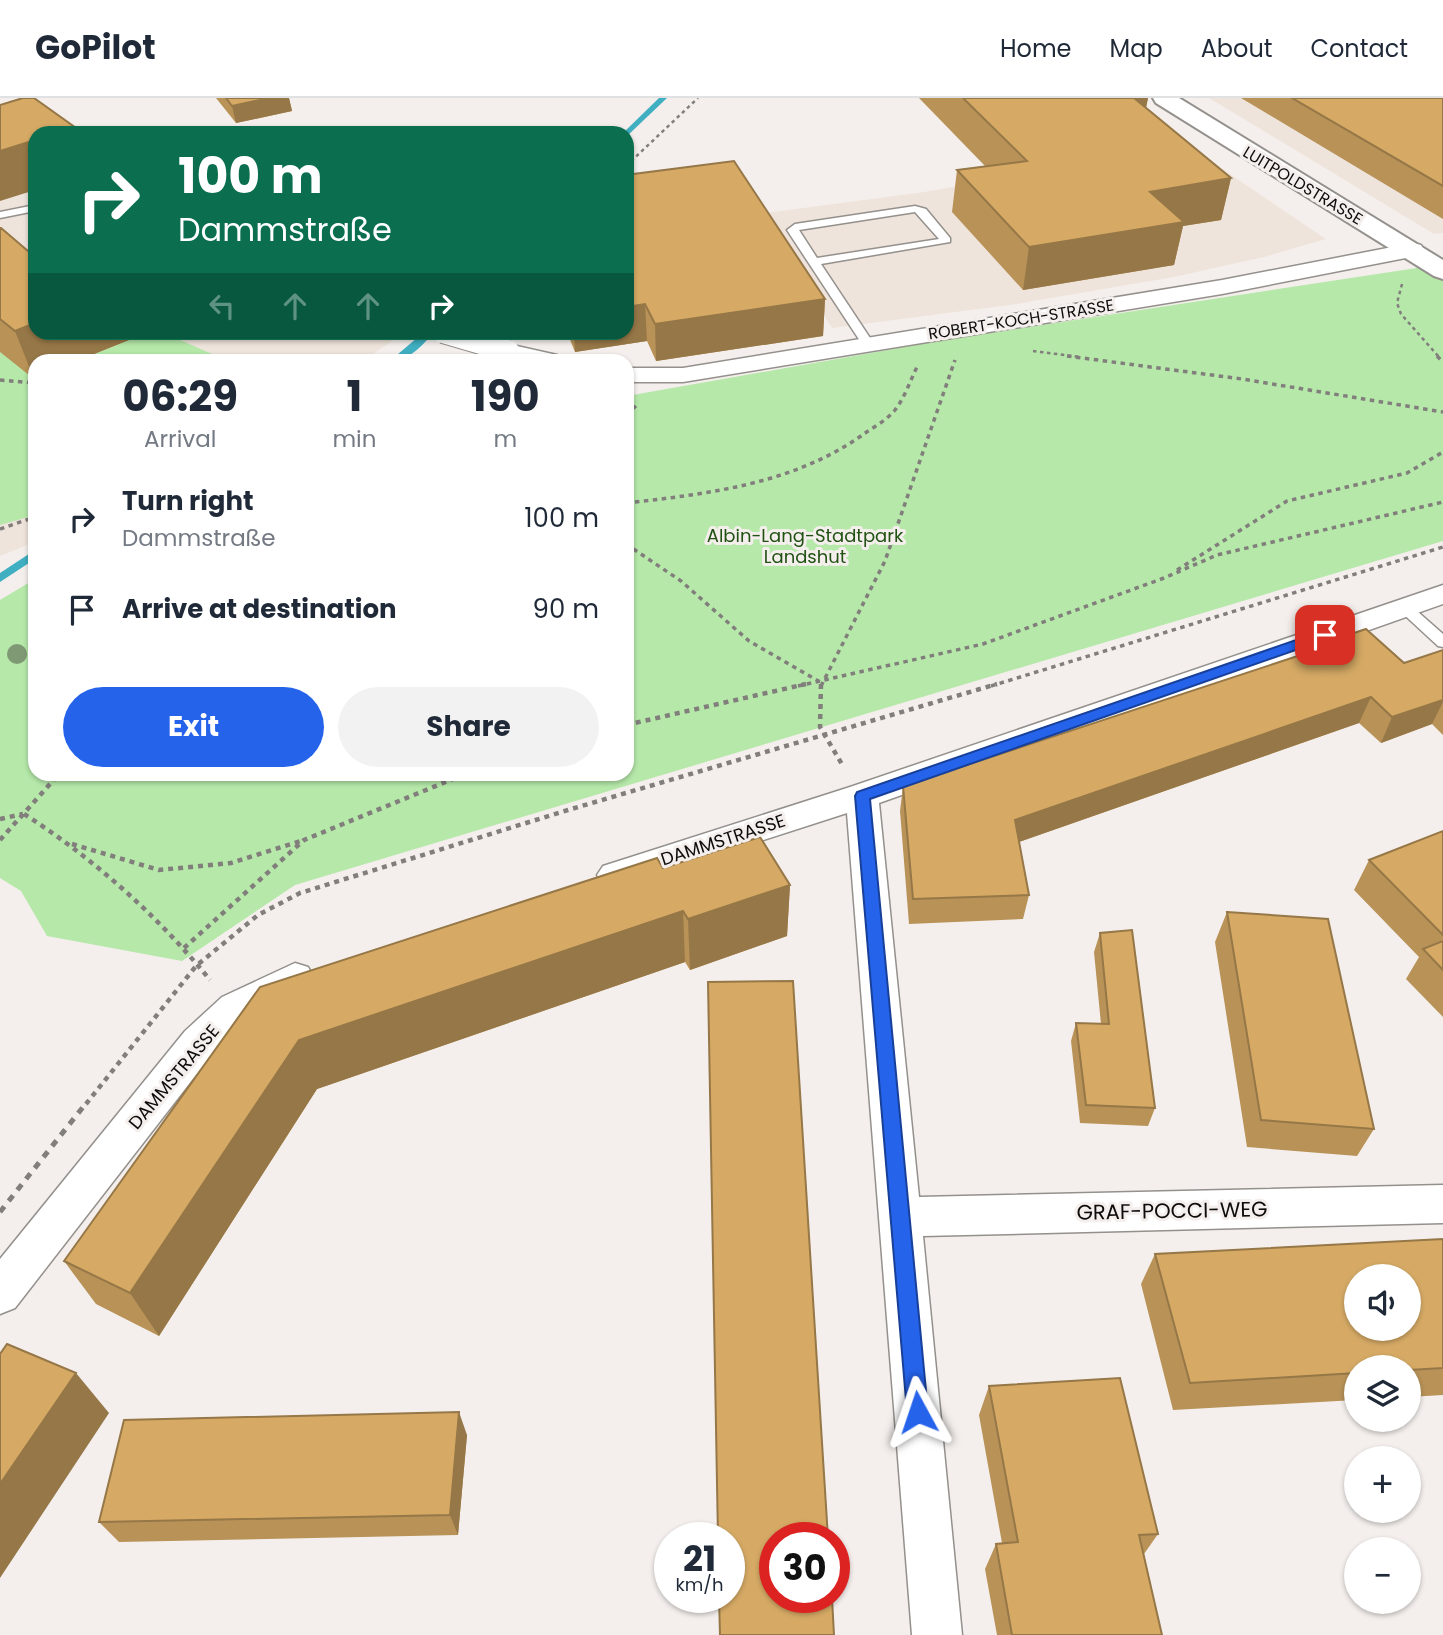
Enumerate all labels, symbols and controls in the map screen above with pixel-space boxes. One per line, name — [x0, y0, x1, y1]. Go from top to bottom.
text: GoPilot — [35, 24, 156, 71]
text: Home — [1000, 32, 1072, 65]
text: Map — [1110, 32, 1163, 65]
text: About — [1201, 32, 1272, 65]
text: Contact — [1310, 32, 1408, 65]
street label: LUITPOLDSTRASSE — [1239, 141, 1367, 230]
text: 100 m — [178, 142, 323, 210]
icon: right — [63, 154, 154, 245]
text: Dammstraße — [178, 207, 392, 252]
icon: left — [203, 287, 241, 325]
icon: ahead — [276, 287, 314, 325]
icon: ahead — [349, 287, 387, 325]
icon: right — [422, 287, 460, 325]
street label: ROBERT-KOCH-STRASSE — [927, 293, 1115, 346]
text: 06:29 — [122, 367, 238, 426]
text: 1 — [347, 367, 362, 426]
text: 190 — [471, 367, 540, 426]
text: Arrival — [144, 423, 216, 455]
text: min — [332, 423, 376, 455]
text: m — [493, 423, 517, 455]
text: Turn right — [122, 483, 254, 519]
icon: right — [63, 500, 101, 538]
text: 100 m — [524, 500, 599, 536]
text: Dammstraße — [122, 522, 276, 554]
park label: Albin-Lang-Stadtpark Landshut — [707, 523, 904, 569]
icon: arrive — [63, 591, 101, 629]
text: Arrive at destination — [122, 591, 397, 627]
text: 90 m — [533, 591, 599, 627]
pin — [1295, 605, 1355, 665]
icon: arrive — [1306, 616, 1344, 654]
button: Exit — [63, 687, 324, 767]
button: Share — [338, 687, 599, 767]
street label: DAMMSTRASSE — [657, 808, 788, 871]
street label: DAMMSTRASSE — [122, 1019, 225, 1134]
street label: GRAF-POCCI-WEG — [1076, 1194, 1268, 1227]
map controls — [1344, 1264, 1421, 1614]
button: sound — [1344, 1264, 1421, 1341]
button: layers — [1344, 1355, 1421, 1432]
position arrow — [881, 1375, 955, 1449]
button: + — [1344, 1446, 1421, 1523]
speed limit sign: 30 — [759, 1522, 850, 1613]
text: 21 — [683, 1534, 716, 1583]
button: − — [1344, 1537, 1421, 1614]
text: km/h — [676, 1572, 723, 1597]

